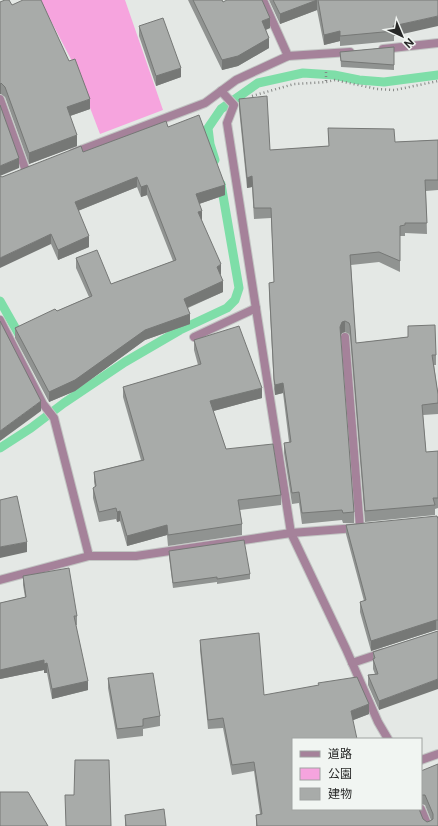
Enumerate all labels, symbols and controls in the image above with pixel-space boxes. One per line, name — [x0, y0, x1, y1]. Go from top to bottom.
north arrow — [382, 16, 422, 56]
text: N — [402, 36, 416, 50]
legend — [292, 738, 422, 810]
text: 道路 — [328, 747, 352, 761]
text: 公園 — [328, 767, 352, 781]
text: 建物 — [328, 787, 352, 801]

